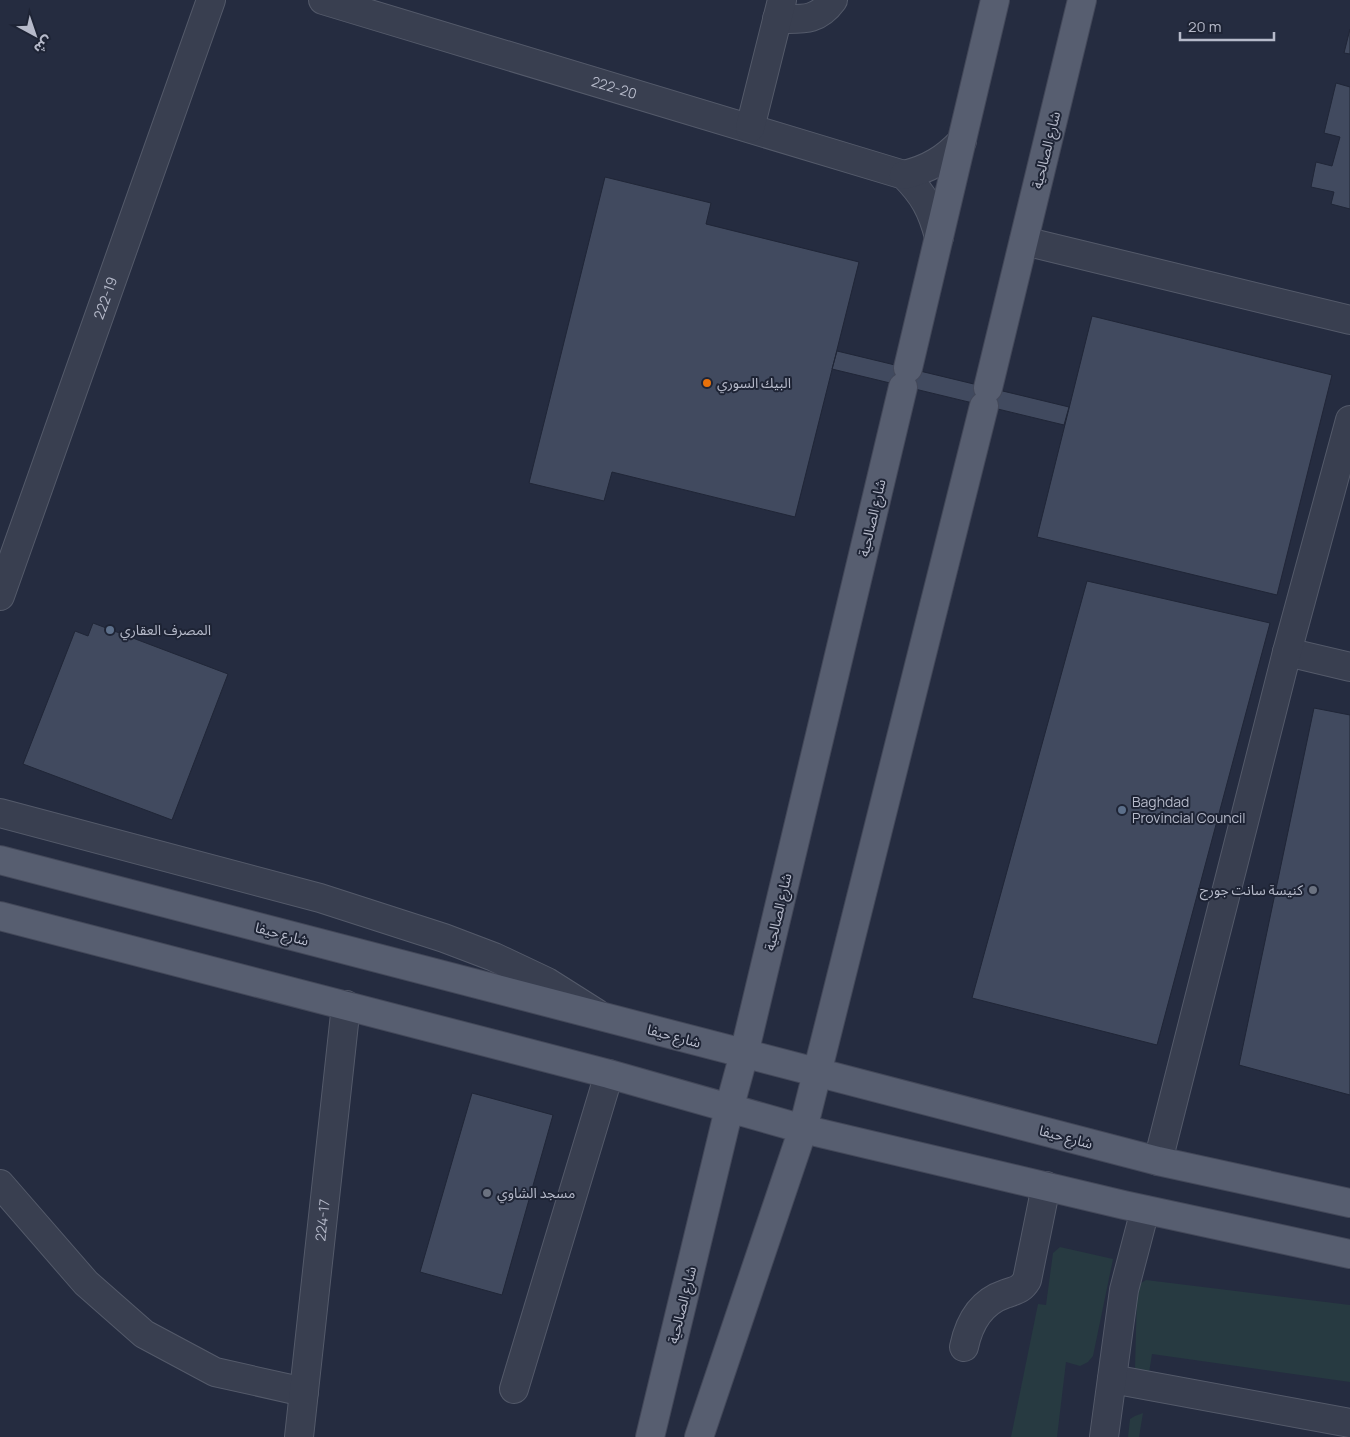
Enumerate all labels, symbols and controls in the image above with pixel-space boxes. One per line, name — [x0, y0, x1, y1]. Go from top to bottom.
north arrow — [10, 10, 60, 60]
scale bar — [1180, 10, 1274, 42]
text: 20 m — [1188, 16, 1221, 37]
text: ش — [30, 32, 57, 59]
street label: 222-20 — [589, 71, 639, 103]
street label: شارع الصالحية — [1027, 109, 1066, 191]
street label: 222-19 — [89, 274, 121, 322]
place label: البيك السوري — [717, 373, 791, 394]
marker: البيك السوري — [701, 377, 713, 389]
street label: شارع الصالحية — [853, 477, 892, 559]
place label: المصرف العقاري — [120, 620, 211, 641]
marker: المصرف العقاري — [104, 624, 116, 636]
place label: Baghdad Provincial Council — [1132, 792, 1246, 827]
marker: Baghdad Provincial Council — [1116, 804, 1128, 816]
street label: شارع الصالحية — [759, 871, 798, 953]
place label: كنيسة سانت جورج — [1200, 880, 1303, 901]
marker: كنيسة سانت جورج — [1307, 884, 1319, 896]
street label: شارع حيفا — [253, 917, 311, 952]
street label: شارع حيفا — [645, 1019, 703, 1054]
street label: شارع حيفا — [1037, 1120, 1095, 1155]
place label: مسجد الشاوي — [497, 1183, 575, 1204]
marker: مسجد الشاوي — [481, 1187, 493, 1199]
street label: 224-17 — [310, 1198, 334, 1242]
street label: شارع الصالحية — [663, 1264, 702, 1346]

